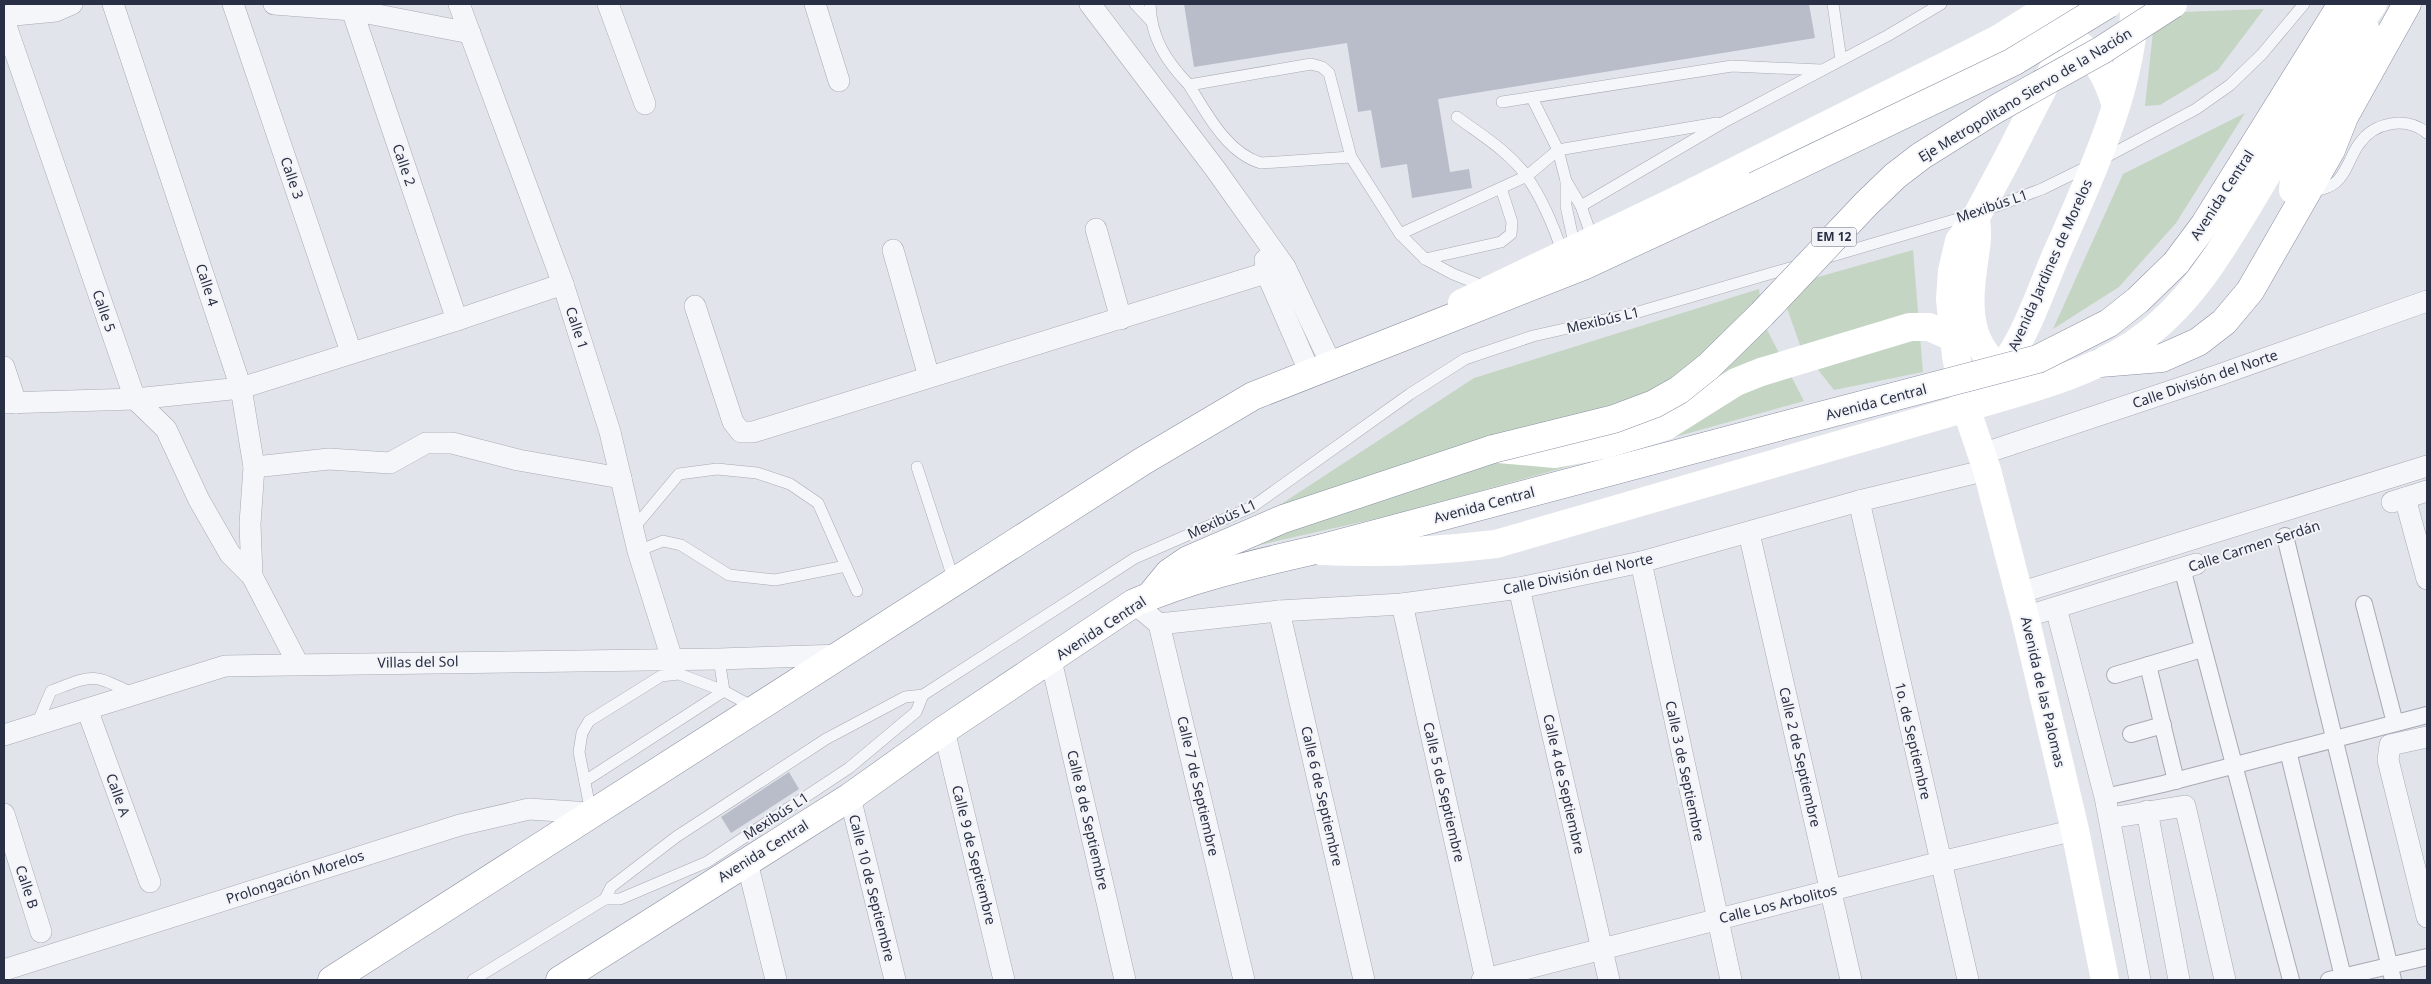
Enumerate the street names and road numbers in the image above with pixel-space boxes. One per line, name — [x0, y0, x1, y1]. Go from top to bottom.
street label: Eje Metropolitano Siervo de la Nación — [1914, 23, 2135, 166]
street label: Calle 2 — [388, 141, 421, 188]
street label: Avenida Central — [2185, 146, 2258, 243]
street label: Calle 3 — [276, 154, 309, 201]
street label: Avenida Jardines de Morelos — [2003, 176, 2096, 354]
street label: Mexibús L1 — [1954, 184, 2030, 227]
road number: EM 12 — [1812, 228, 1856, 246]
street label: Calle 4 — [192, 261, 223, 308]
street label: Calle 5 — [88, 287, 121, 334]
street label: Mexibús L1 — [1565, 302, 1641, 337]
street label: Calle 1 — [562, 304, 593, 351]
street label: Calle División del Norte — [2130, 345, 2280, 412]
street label: Avenida Central — [1823, 379, 1928, 424]
street label: Avenida Central — [1431, 482, 1536, 527]
street label: Mexibús L1 — [1184, 494, 1259, 543]
street label: Calle Carmen Serdán — [2186, 515, 2322, 576]
street label: Calle División del Norte — [1501, 548, 1655, 599]
street label: Avenida Central — [1052, 591, 1149, 664]
street label: Avenida de las Palomas — [2017, 615, 2070, 769]
street label: Villas del Sol — [377, 651, 459, 672]
street label: 1o. de Septiembre — [1891, 680, 1936, 802]
street label: Calle 2 de Septiembre — [1775, 685, 1826, 829]
street label: Calle 3 de Septiembre — [1661, 699, 1710, 843]
street label: Calle 4 de Septiembre — [1539, 712, 1590, 856]
street label: Calle 7 de Septiembre — [1173, 714, 1224, 858]
street label: Calle 5 de Septiembre — [1419, 720, 1470, 864]
street label: Calle 6 de Septiembre — [1297, 724, 1348, 868]
street label: Calle 8 de Septiembre — [1063, 748, 1114, 892]
street label: Calle A — [102, 771, 135, 819]
street label: Calle 9 de Septiembre — [948, 783, 1001, 927]
street label: Mexibús L1 — [739, 787, 812, 844]
street label: Calle 10 de Septiembre — [845, 812, 900, 964]
street label: Avenida Central — [714, 815, 812, 886]
street label: Prolongación Morelos — [223, 845, 367, 908]
street label: Calle B — [12, 863, 43, 911]
street label: Calle Los Arbolitos — [1717, 880, 1839, 927]

